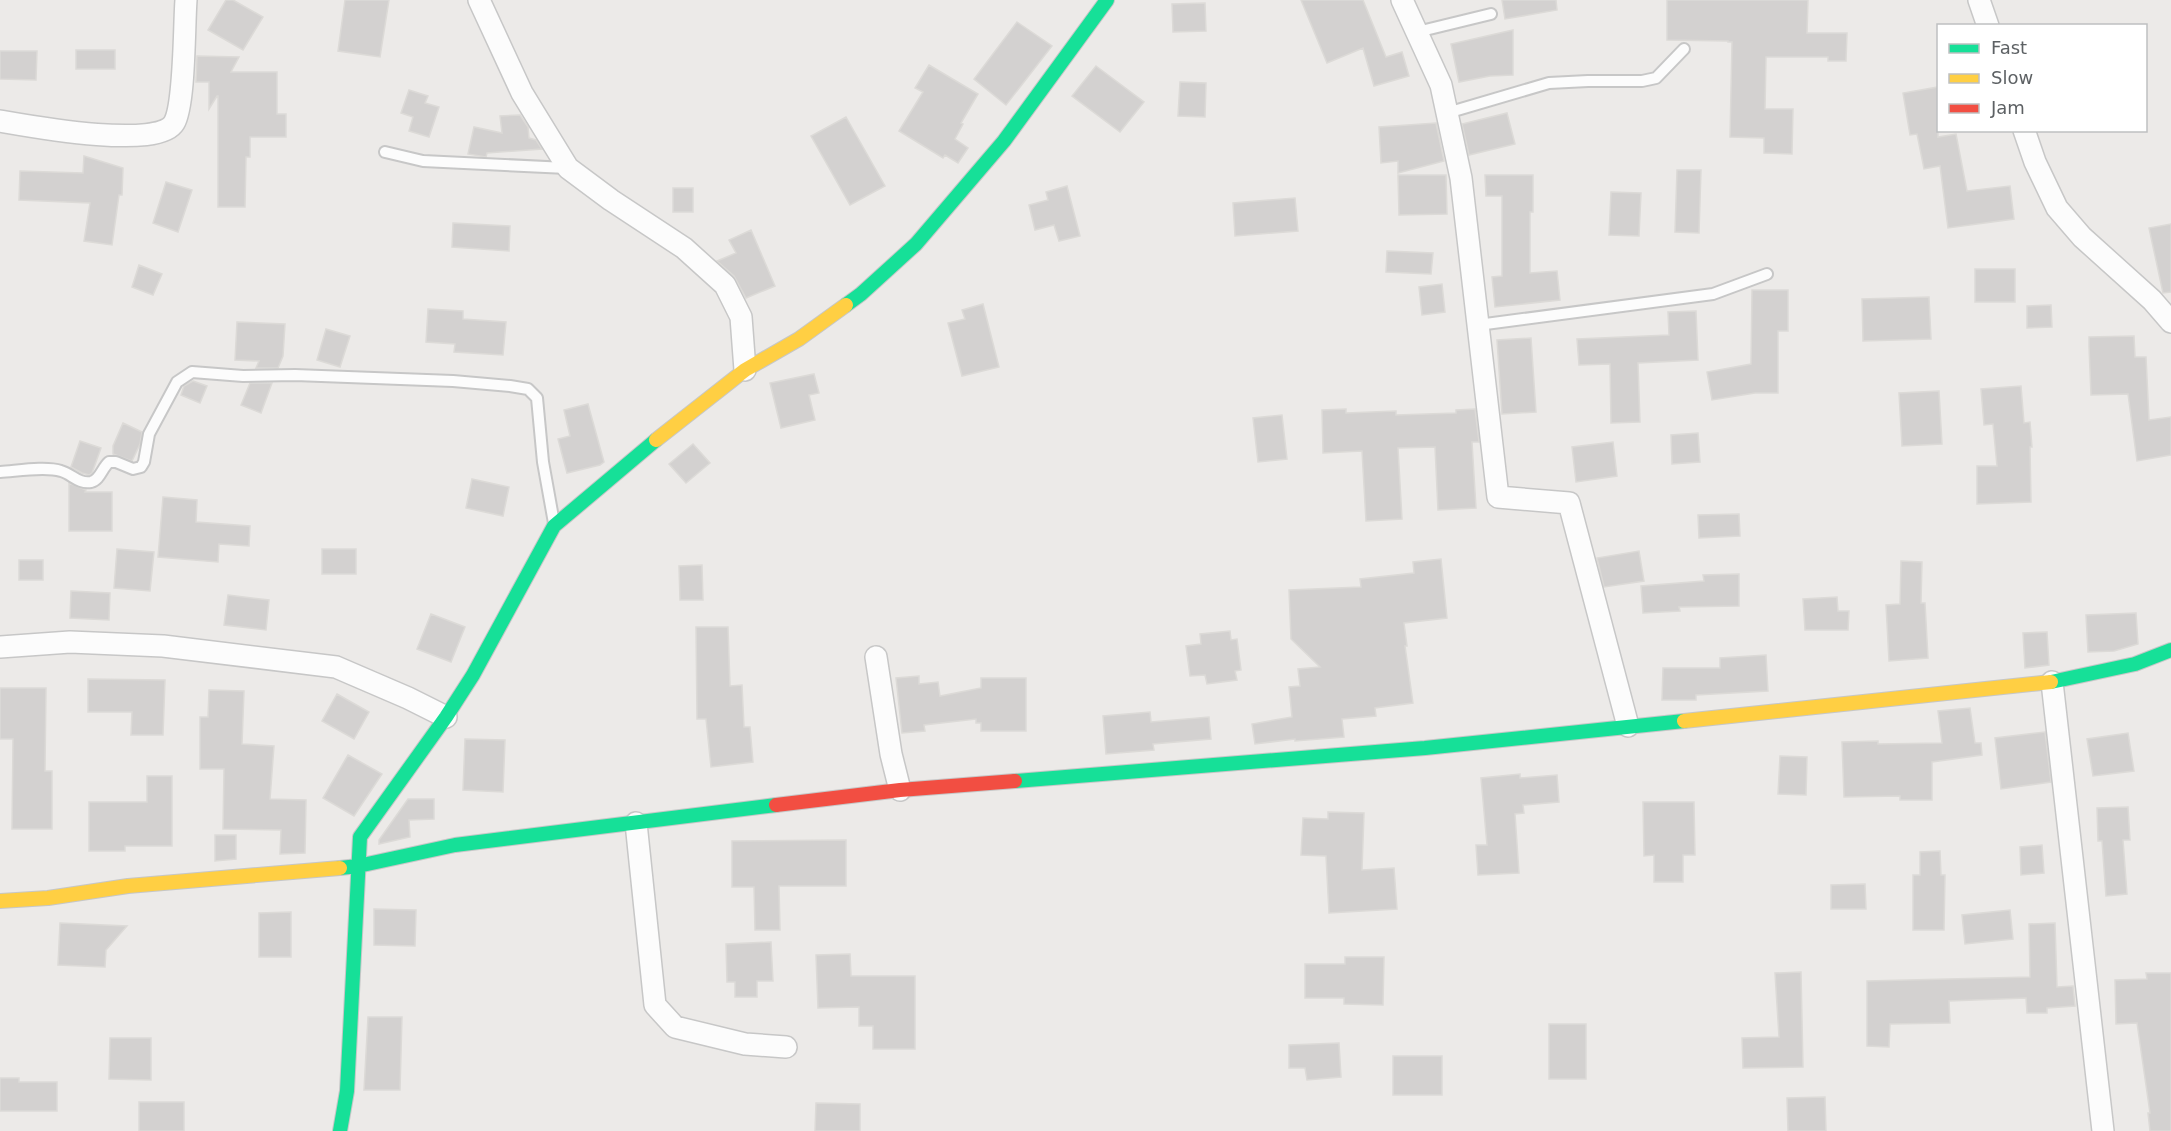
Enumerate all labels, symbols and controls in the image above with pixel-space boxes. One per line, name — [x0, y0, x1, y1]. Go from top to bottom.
legend — [1937, 24, 2147, 132]
text: Fast — [1991, 37, 2027, 58]
text: Slow — [1991, 67, 2033, 88]
text: Jam — [1990, 97, 2025, 118]

